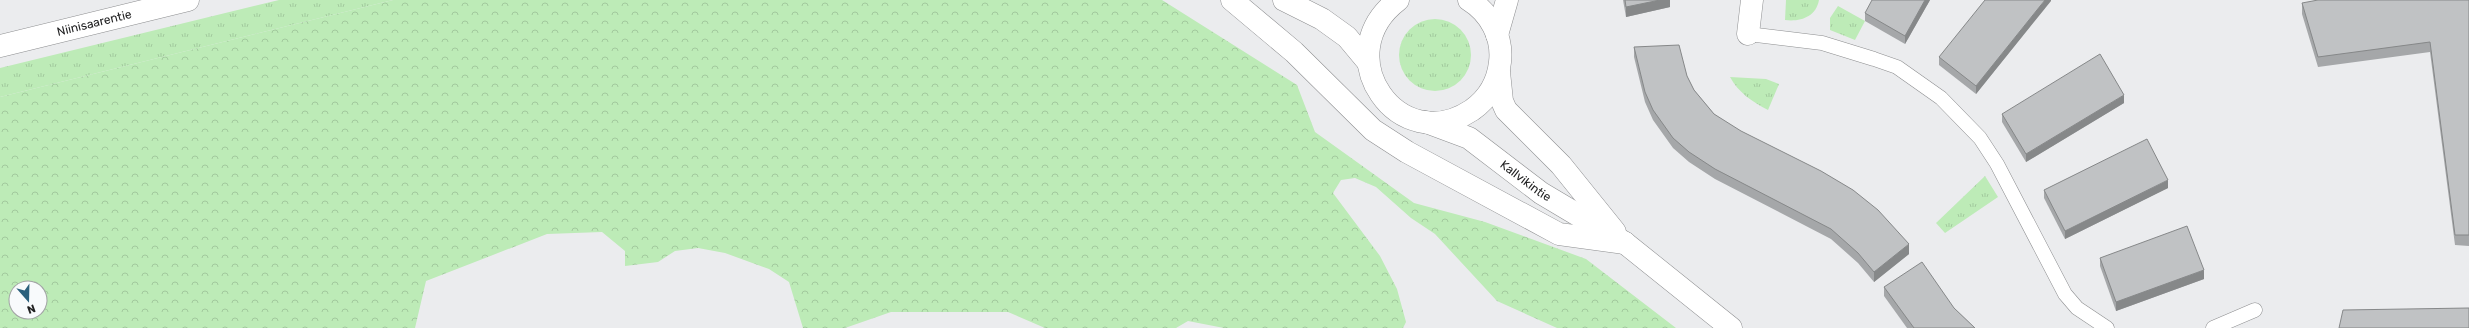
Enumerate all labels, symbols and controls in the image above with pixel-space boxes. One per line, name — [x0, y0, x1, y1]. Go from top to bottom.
street label: Niinisaarentie — [55, 7, 133, 39]
street label: Kallvikintie — [1498, 157, 1554, 204]
north arrow — [8, 280, 48, 320]
text: N — [25, 301, 37, 316]

